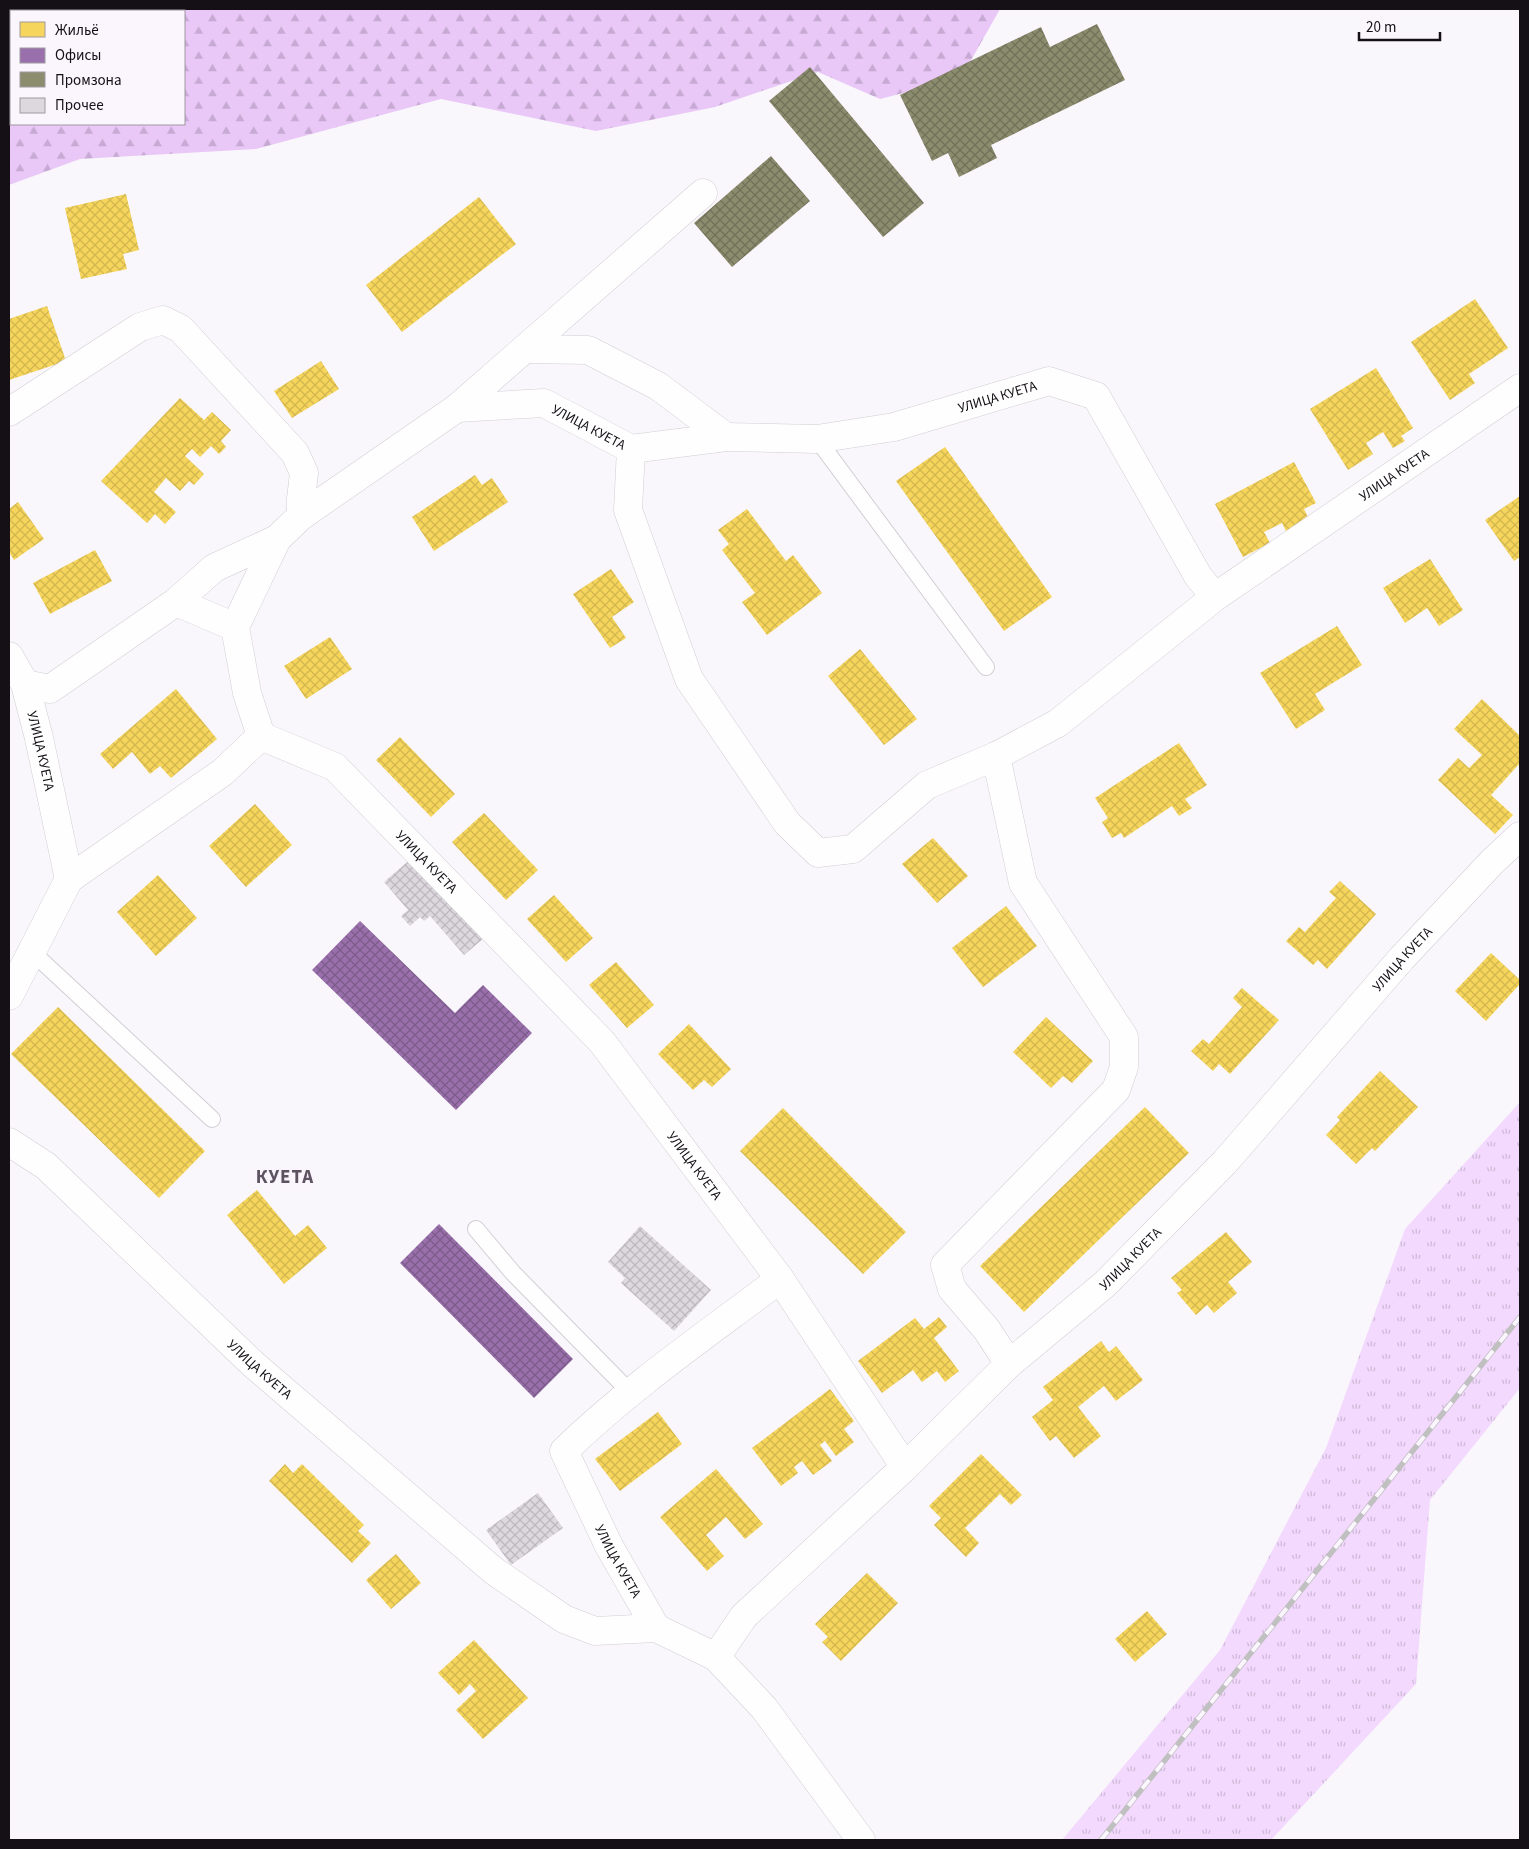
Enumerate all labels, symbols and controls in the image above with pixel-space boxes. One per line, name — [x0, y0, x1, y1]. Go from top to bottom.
legend — [10, 10, 185, 125]
scale bar — [1359, 10, 1440, 42]
text: 20 m — [1366, 17, 1396, 38]
text: Жильё — [55, 20, 99, 41]
text: Офисы — [55, 45, 101, 66]
text: Промзона — [55, 70, 122, 91]
text: Прочее — [55, 95, 104, 116]
street label: УЛИЦА КУЕТА — [956, 376, 1040, 418]
street label: УЛИЦА КУЕТА — [548, 400, 629, 456]
street label: УЛИЦА КУЕТА — [1355, 444, 1434, 506]
street label: УЛИЦА КУЕТА — [21, 709, 59, 793]
street label: УЛИЦА КУЕТА — [391, 826, 462, 899]
street label: УЛИЦА КУЕТА — [1368, 922, 1438, 996]
street label: УЛИЦА КУЕТА — [662, 1128, 727, 1205]
district label: КУЕТА — [256, 1164, 314, 1191]
street label: УЛИЦА КУЕТА — [1095, 1223, 1167, 1296]
street label: УЛИЦА КУЕТА — [222, 1335, 296, 1405]
street label: УЛИЦА КУЕТА — [589, 1521, 646, 1602]

